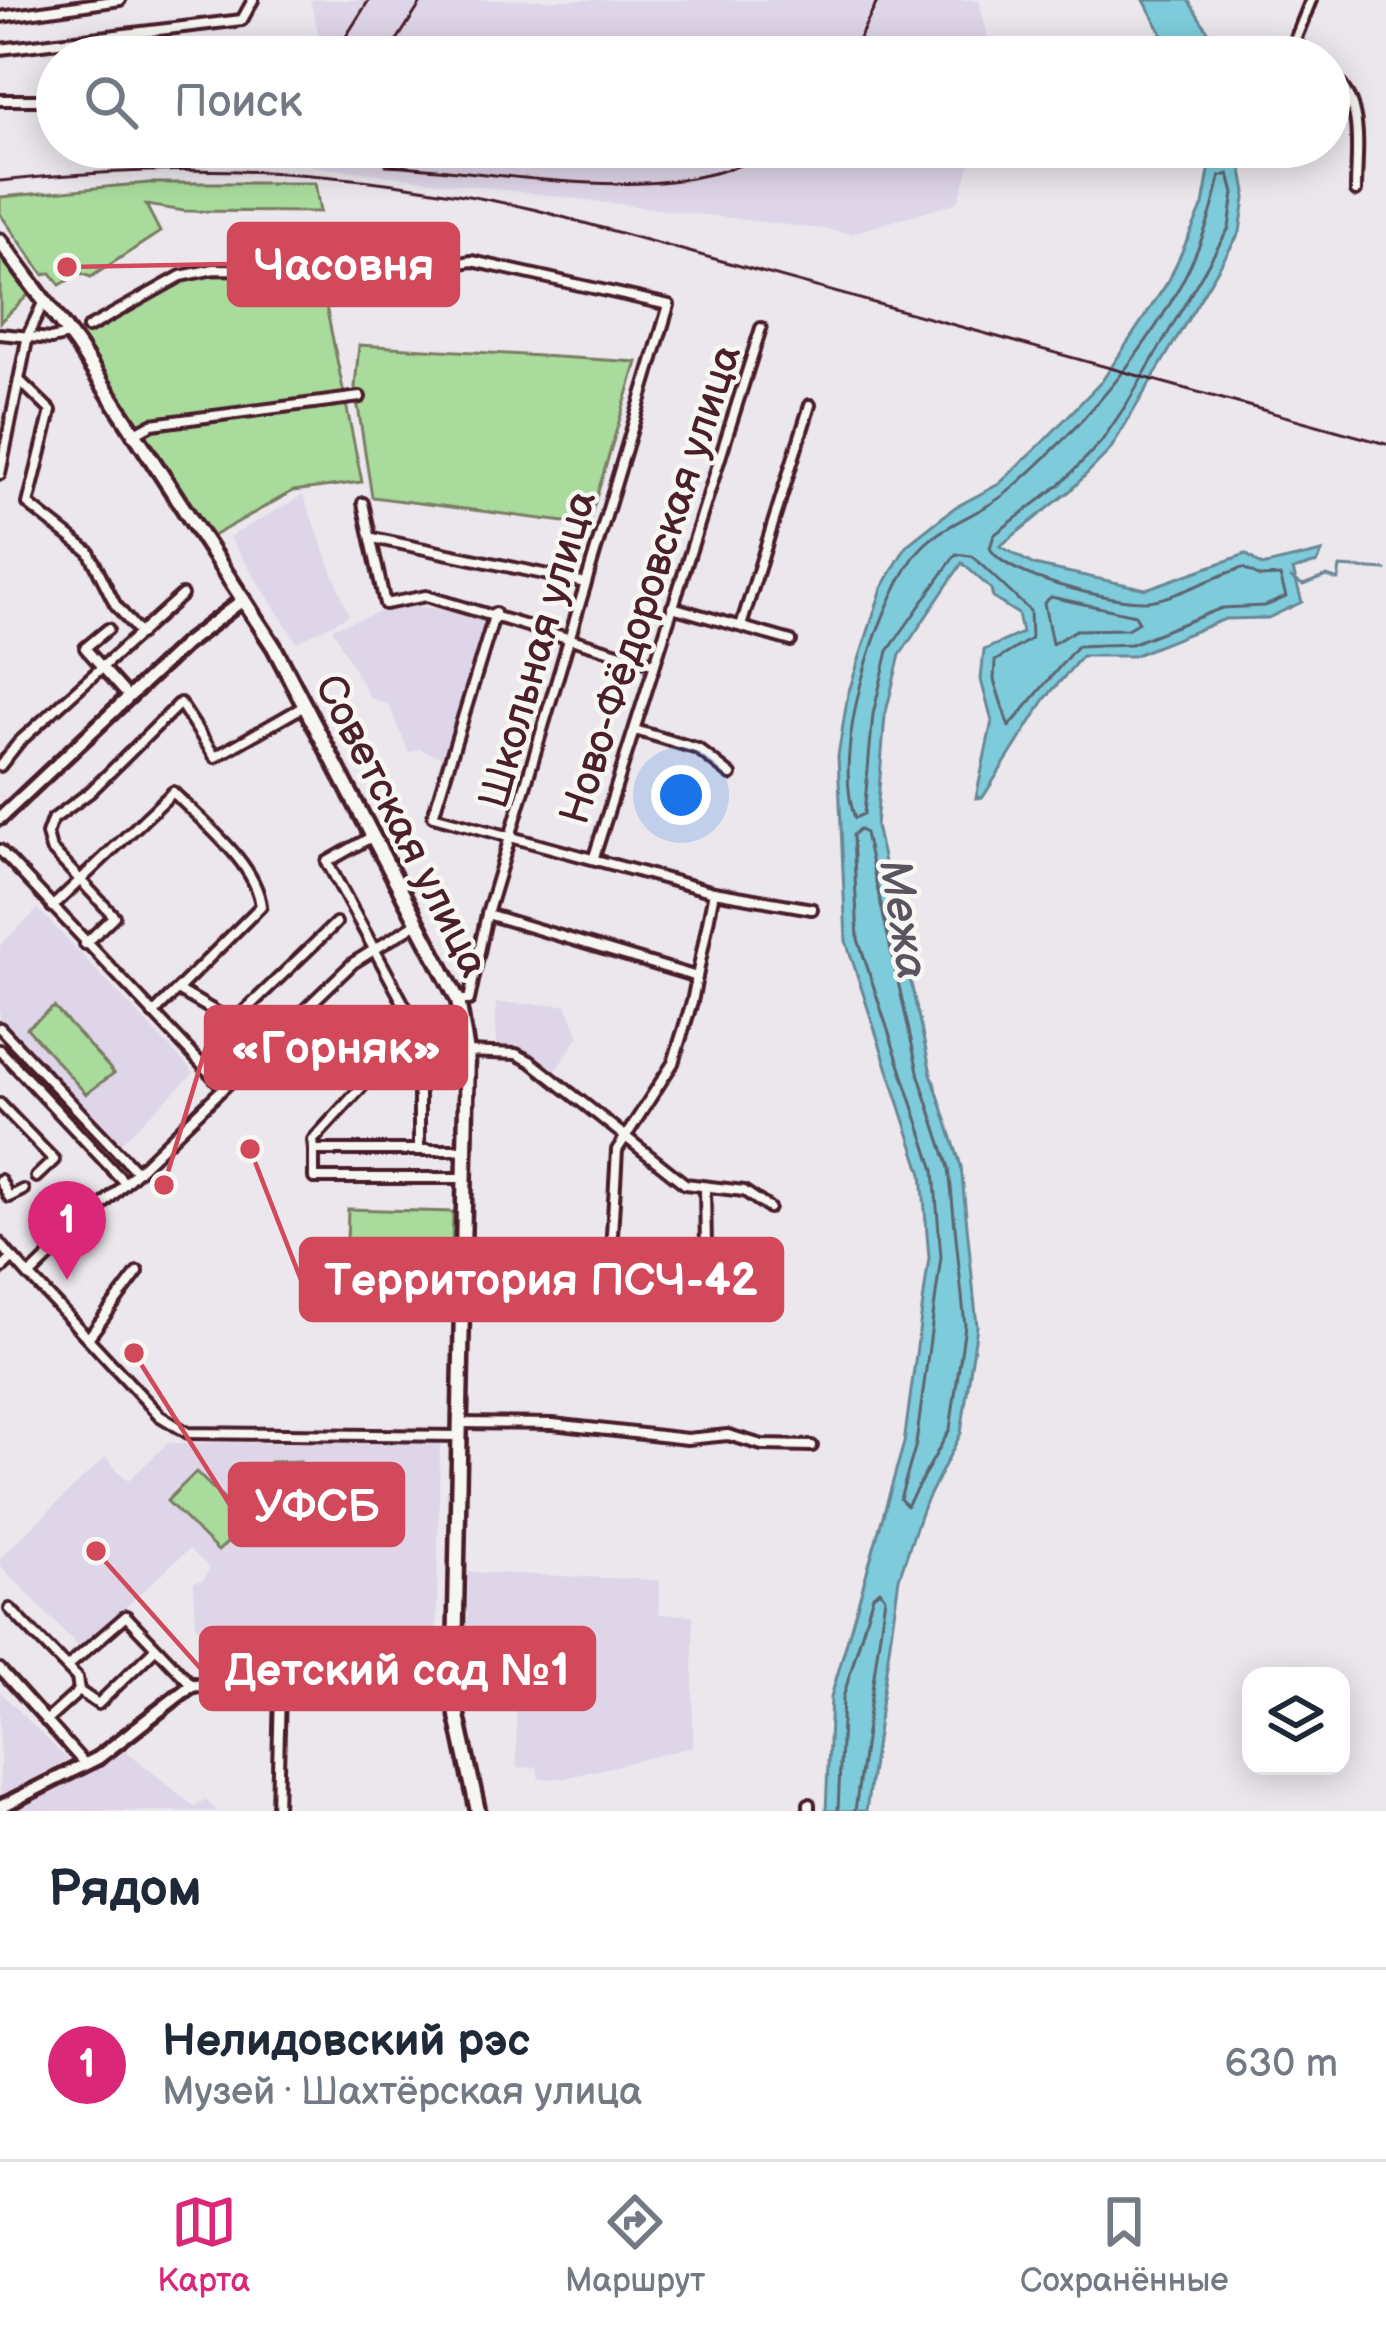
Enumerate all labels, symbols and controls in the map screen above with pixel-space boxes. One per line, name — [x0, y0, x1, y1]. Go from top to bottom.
search box — [36, 36, 1350, 168]
icon: search — [78, 69, 144, 135]
text: Поиск — [174, 75, 302, 130]
callout: Часовня — [229, 224, 458, 305]
text: Часовня — [254, 239, 434, 294]
street label: Ново-Фёдоровская улица — [550, 339, 753, 831]
street label: Школьная улица — [469, 485, 608, 814]
street label: Советская улица — [303, 666, 499, 986]
your location — [651, 765, 711, 825]
water label: Межа — [866, 856, 939, 983]
callout: «Горняк» — [206, 1007, 466, 1088]
text: «Горняк» — [230, 1022, 442, 1077]
pin: 1 — [28, 1181, 106, 1280]
callout: Территория ПСЧ-42 — [301, 1239, 782, 1320]
text: Территория ПСЧ-42 — [324, 1254, 758, 1309]
callout: УФСБ — [230, 1464, 403, 1545]
text: УФСБ — [255, 1480, 381, 1535]
callout: Детский сад №1 — [201, 1628, 594, 1709]
text: Детский сад №1 — [225, 1644, 569, 1699]
map controls — [1242, 1667, 1350, 1775]
button: layers — [1242, 1667, 1350, 1775]
text: Рядом — [48, 1859, 202, 1920]
text: Нелидовский рэс — [162, 2014, 530, 2069]
text: 1 — [79, 2041, 95, 2088]
text: 630 m — [1224, 2041, 1338, 2088]
text: Музей · Шахтёрская улица — [162, 2069, 642, 2116]
tab: Карта — [157, 2189, 250, 2301]
tab: Маршрут — [565, 2189, 705, 2301]
tab: Сохранённые — [1020, 2189, 1229, 2301]

